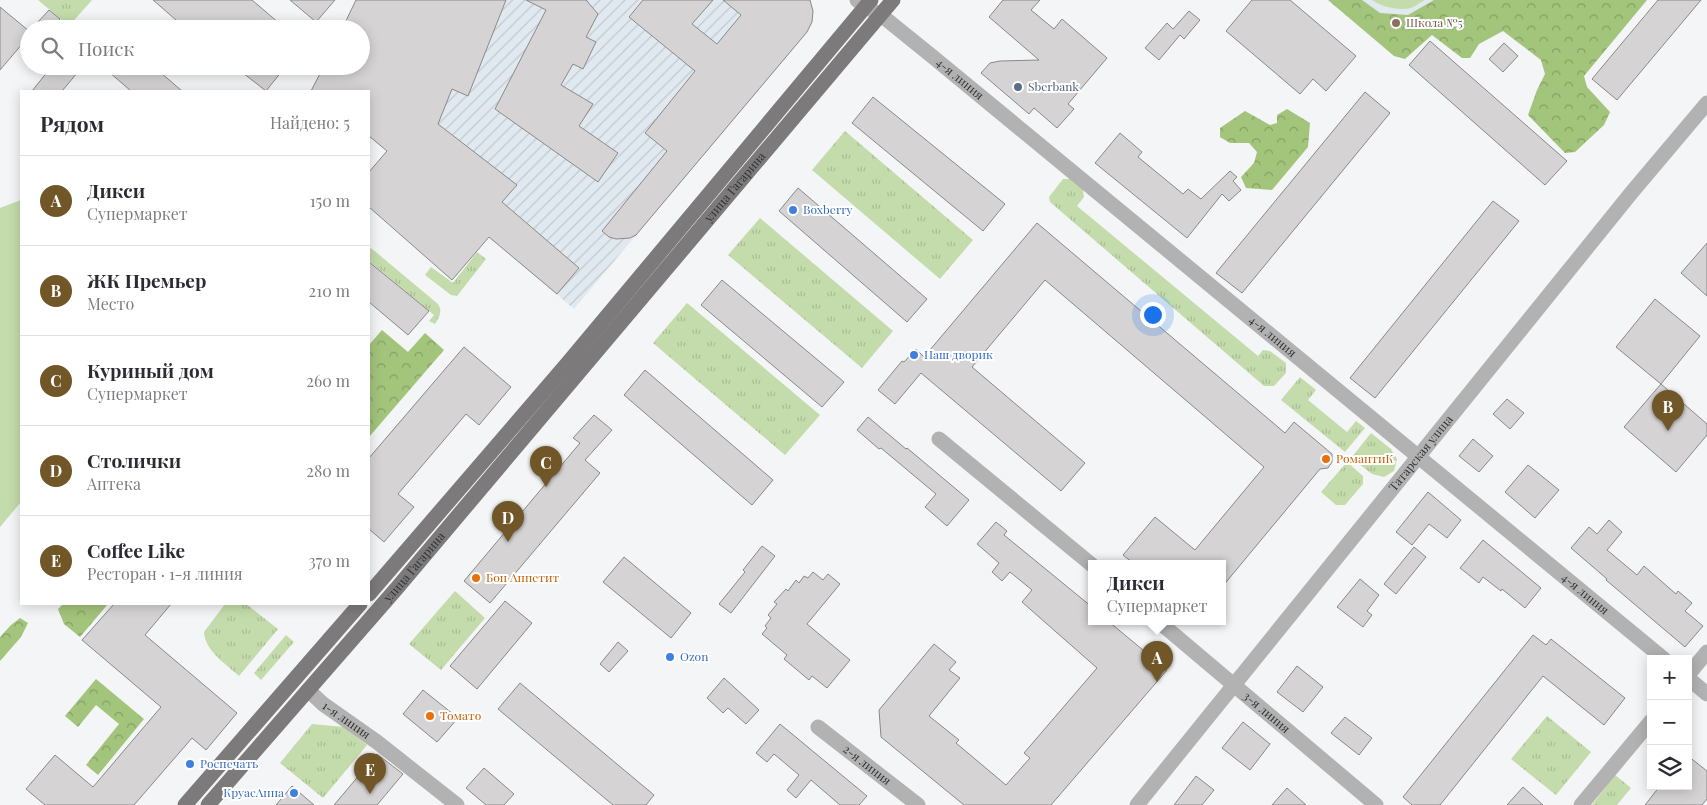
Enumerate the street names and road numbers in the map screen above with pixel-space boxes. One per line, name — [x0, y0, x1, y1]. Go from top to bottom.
street label: 4-я линия — [933, 54, 988, 103]
street label: улица Гагарина — [699, 148, 768, 226]
street label: 4-я линия — [1246, 311, 1301, 360]
street label: Татарская улица — [1385, 411, 1456, 494]
street label: улица Гагарина — [379, 528, 448, 606]
street label: 4-я линия — [1559, 569, 1613, 618]
street label: 3-я линия — [1240, 688, 1294, 737]
street label: 1-я линия — [320, 697, 375, 742]
street label: 2-я линия — [840, 741, 895, 788]

